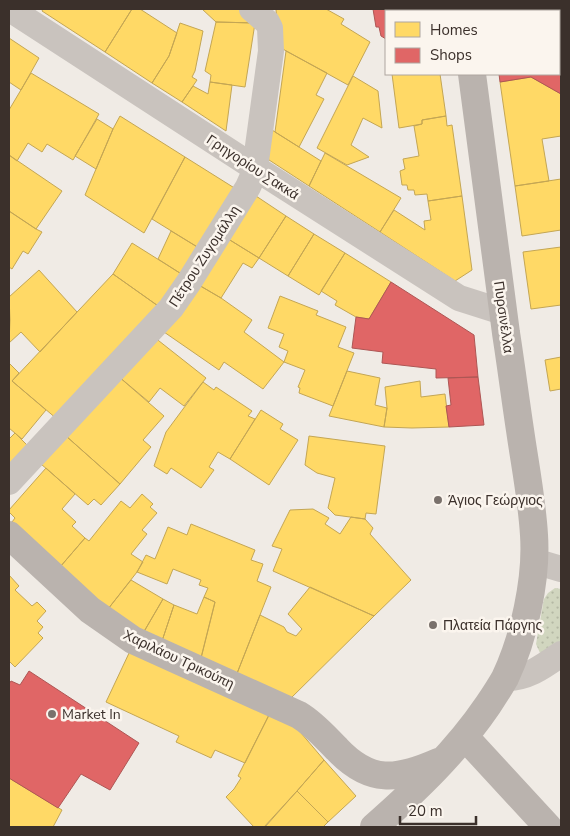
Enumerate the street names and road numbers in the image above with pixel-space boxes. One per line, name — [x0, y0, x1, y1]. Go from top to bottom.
street label: Γρηγορίου Σακκά — [203, 130, 303, 204]
street label: Πέτρου Ζυγομάλλη — [164, 202, 244, 311]
street label: Πυρσινέλλα — [489, 280, 518, 354]
street label: Χαριλάου Τρικούπη — [120, 625, 237, 693]

